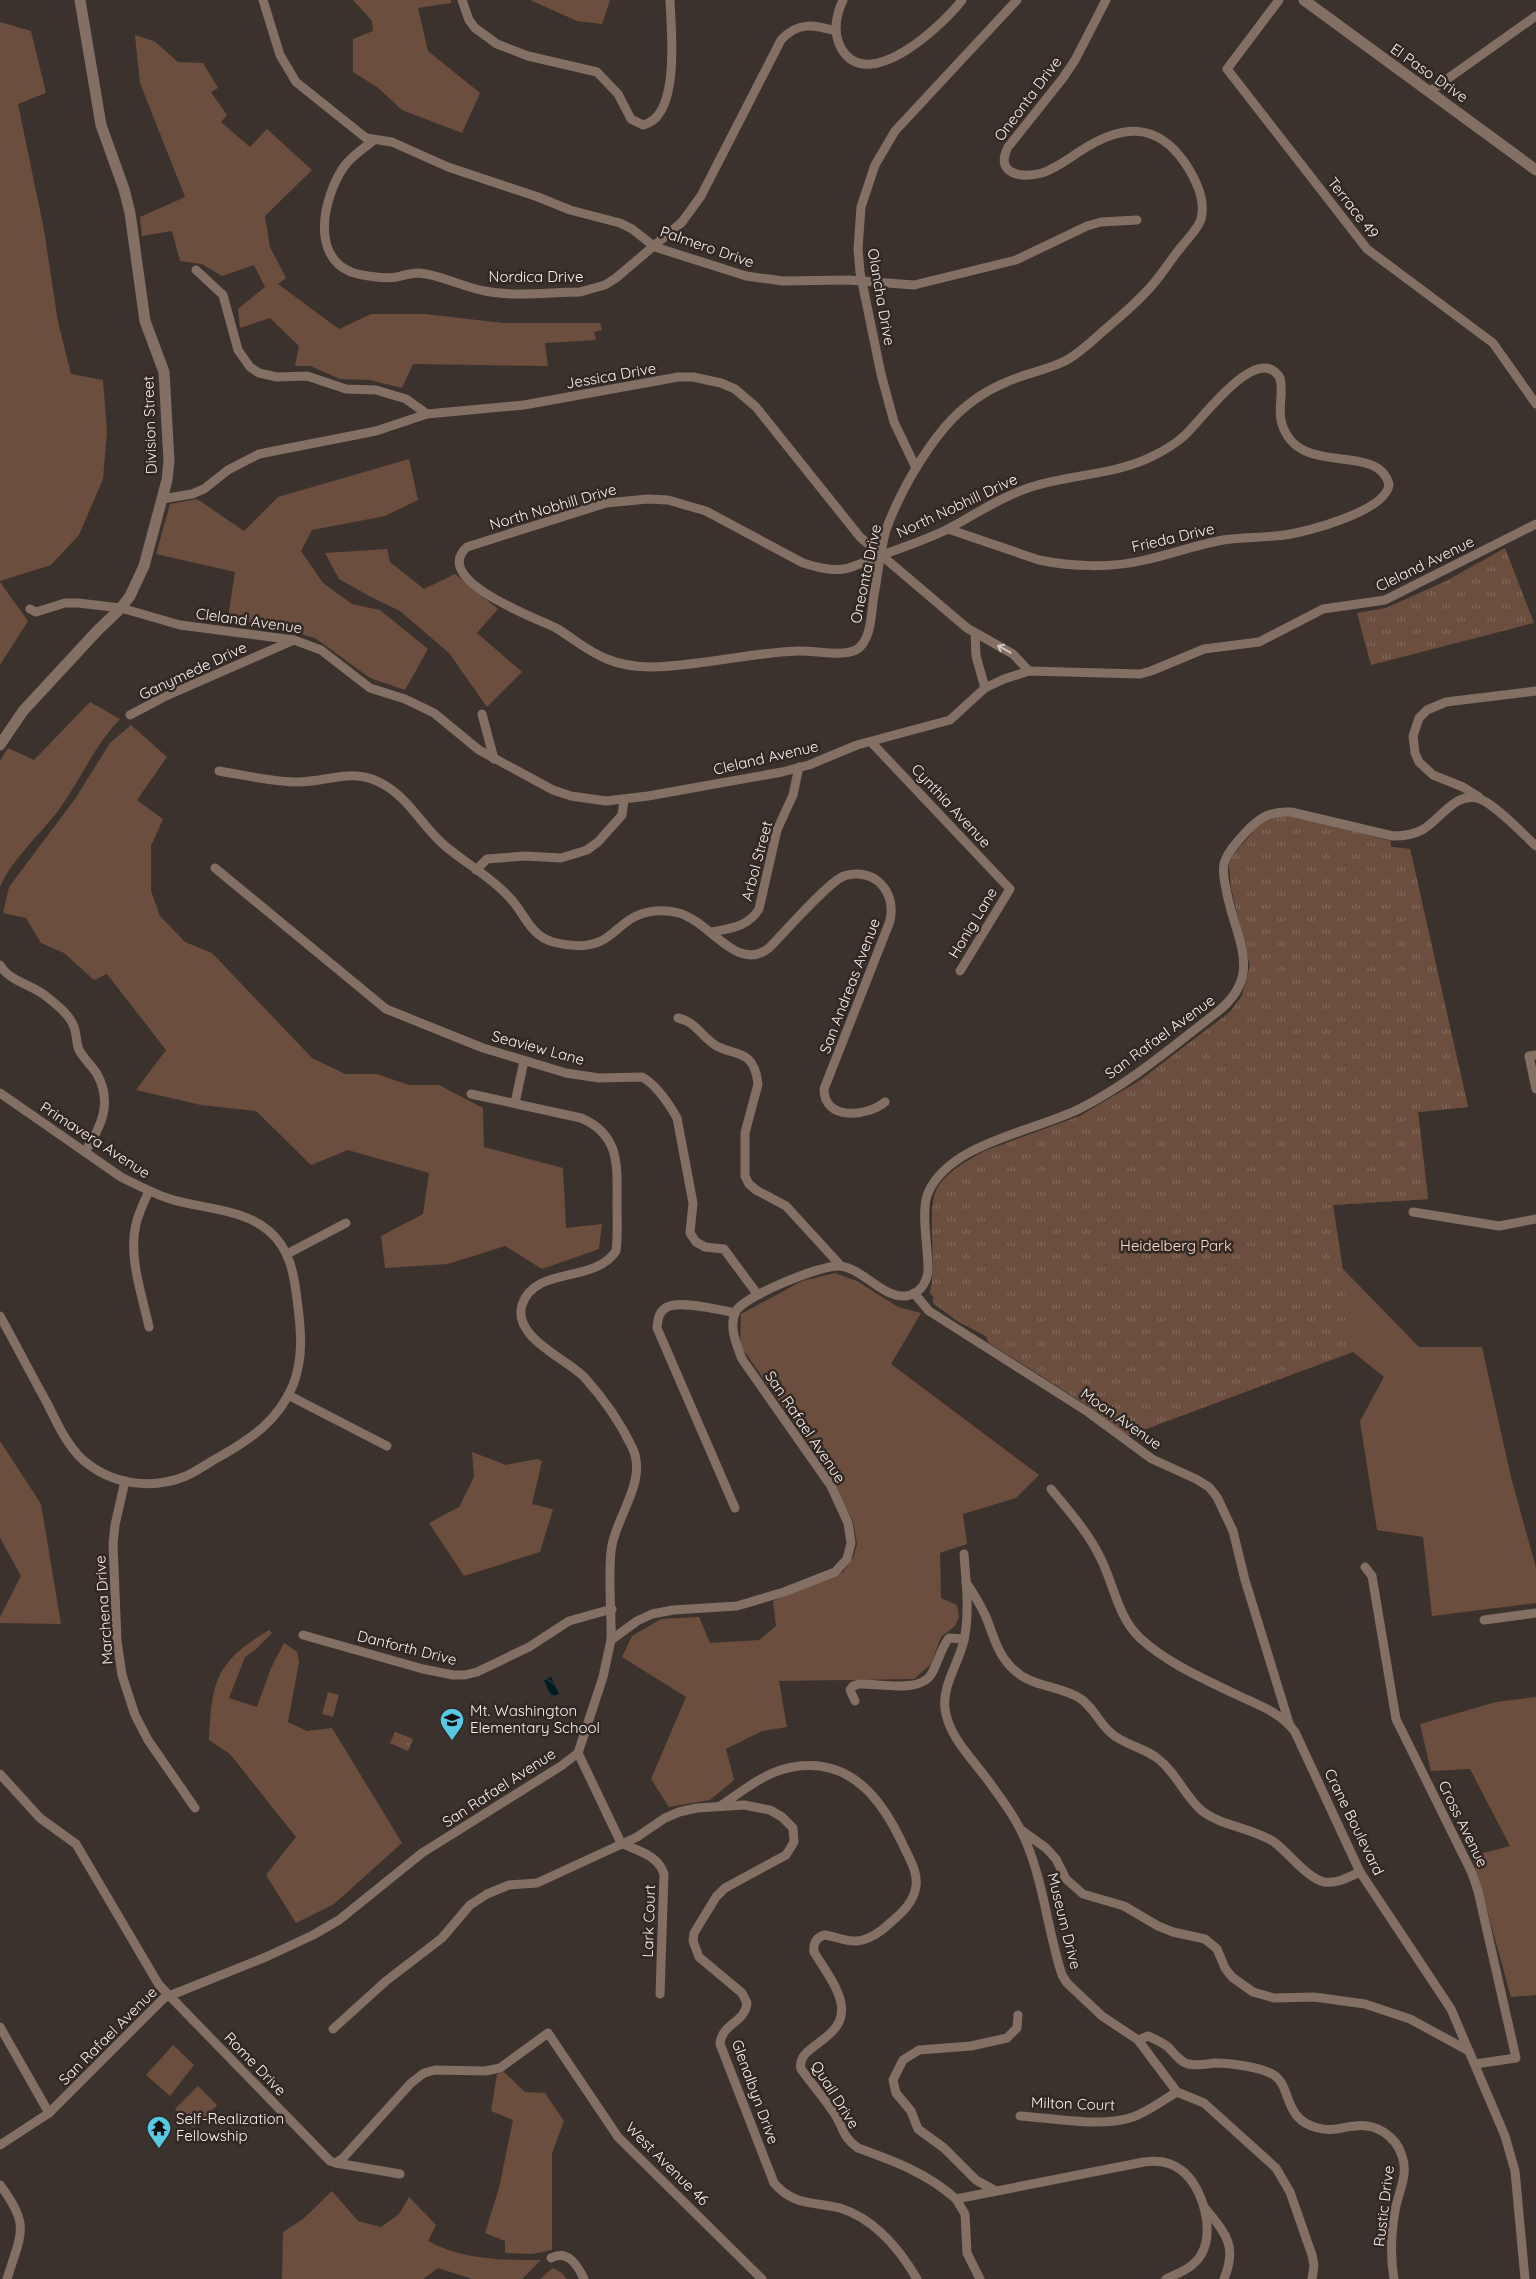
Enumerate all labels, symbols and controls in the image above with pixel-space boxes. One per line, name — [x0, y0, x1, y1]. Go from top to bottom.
street label: El Paso Drive — [1387, 39, 1472, 106]
street label: Oneonta Drive — [990, 53, 1066, 145]
street label: Terrace 49 — [1324, 173, 1383, 242]
street label: Palmero Drive — [658, 222, 757, 272]
street label: Olancha Drive — [864, 247, 899, 347]
street label: Nordica Drive — [489, 267, 583, 286]
street label: Jessica Drive — [564, 358, 658, 393]
street label: Division Street — [138, 376, 161, 474]
street label: North Nobhill Drive — [893, 469, 1020, 542]
street label: North Nobhill Drive — [487, 479, 619, 534]
street label: Frieda Drive — [1130, 519, 1216, 556]
street label: Oneonta Drive — [846, 523, 885, 625]
street label: Cleland Avenue — [1372, 531, 1477, 596]
street label: Cleland Avenue — [195, 604, 304, 637]
street label: Ganymede Drive — [136, 637, 250, 704]
one-way arrow — [997, 644, 1012, 654]
street label: Cleland Avenue — [711, 736, 820, 779]
street label: Cynthia Avenue — [907, 760, 995, 852]
street label: Arbol Street — [737, 819, 776, 903]
street label: Honig Lane — [944, 884, 1001, 962]
street label: San Andreas Avenue — [815, 916, 884, 1056]
street label: San Rafael Avenue — [1101, 990, 1218, 1083]
street label: Seaview Lane — [490, 1026, 587, 1069]
street label: Primavera Avenue — [37, 1097, 154, 1182]
park label: Heidelberg Park — [1120, 1236, 1232, 1255]
street label: San Rafael Avenue — [761, 1367, 850, 1486]
street label: Moon Avenue — [1077, 1384, 1165, 1454]
street label: Marchena Drive — [90, 1555, 117, 1665]
street label: Danforth Drive — [355, 1626, 459, 1669]
place label: Mt. Washington Elementary School — [470, 1701, 600, 1737]
school or university icon: Mt. Washington Elementary School — [439, 1707, 465, 1741]
street label: San Rafael Avenue — [438, 1744, 559, 1831]
street label: Crane Boulevard — [1320, 1765, 1388, 1878]
street label: Cross Avenue — [1434, 1777, 1493, 1870]
street label: Museum Drive — [1043, 1871, 1086, 1971]
street label: Lark Court — [638, 1884, 659, 1958]
street label: San Rafael Avenue — [55, 1983, 161, 2089]
street label: Rome Drive — [220, 2028, 290, 2100]
street label: Glenalbyn Drive — [728, 2037, 783, 2147]
street label: Quail Drive — [807, 2057, 864, 2132]
street label: Milton Court — [1031, 2093, 1115, 2114]
place label: Self-Realization Fellowship — [176, 2109, 284, 2145]
temple icon: Self-Realization Fellowship — [146, 2115, 172, 2149]
street label: West Avenue 46 — [622, 2118, 713, 2209]
street label: Rustic Drive — [1369, 2164, 1398, 2248]

